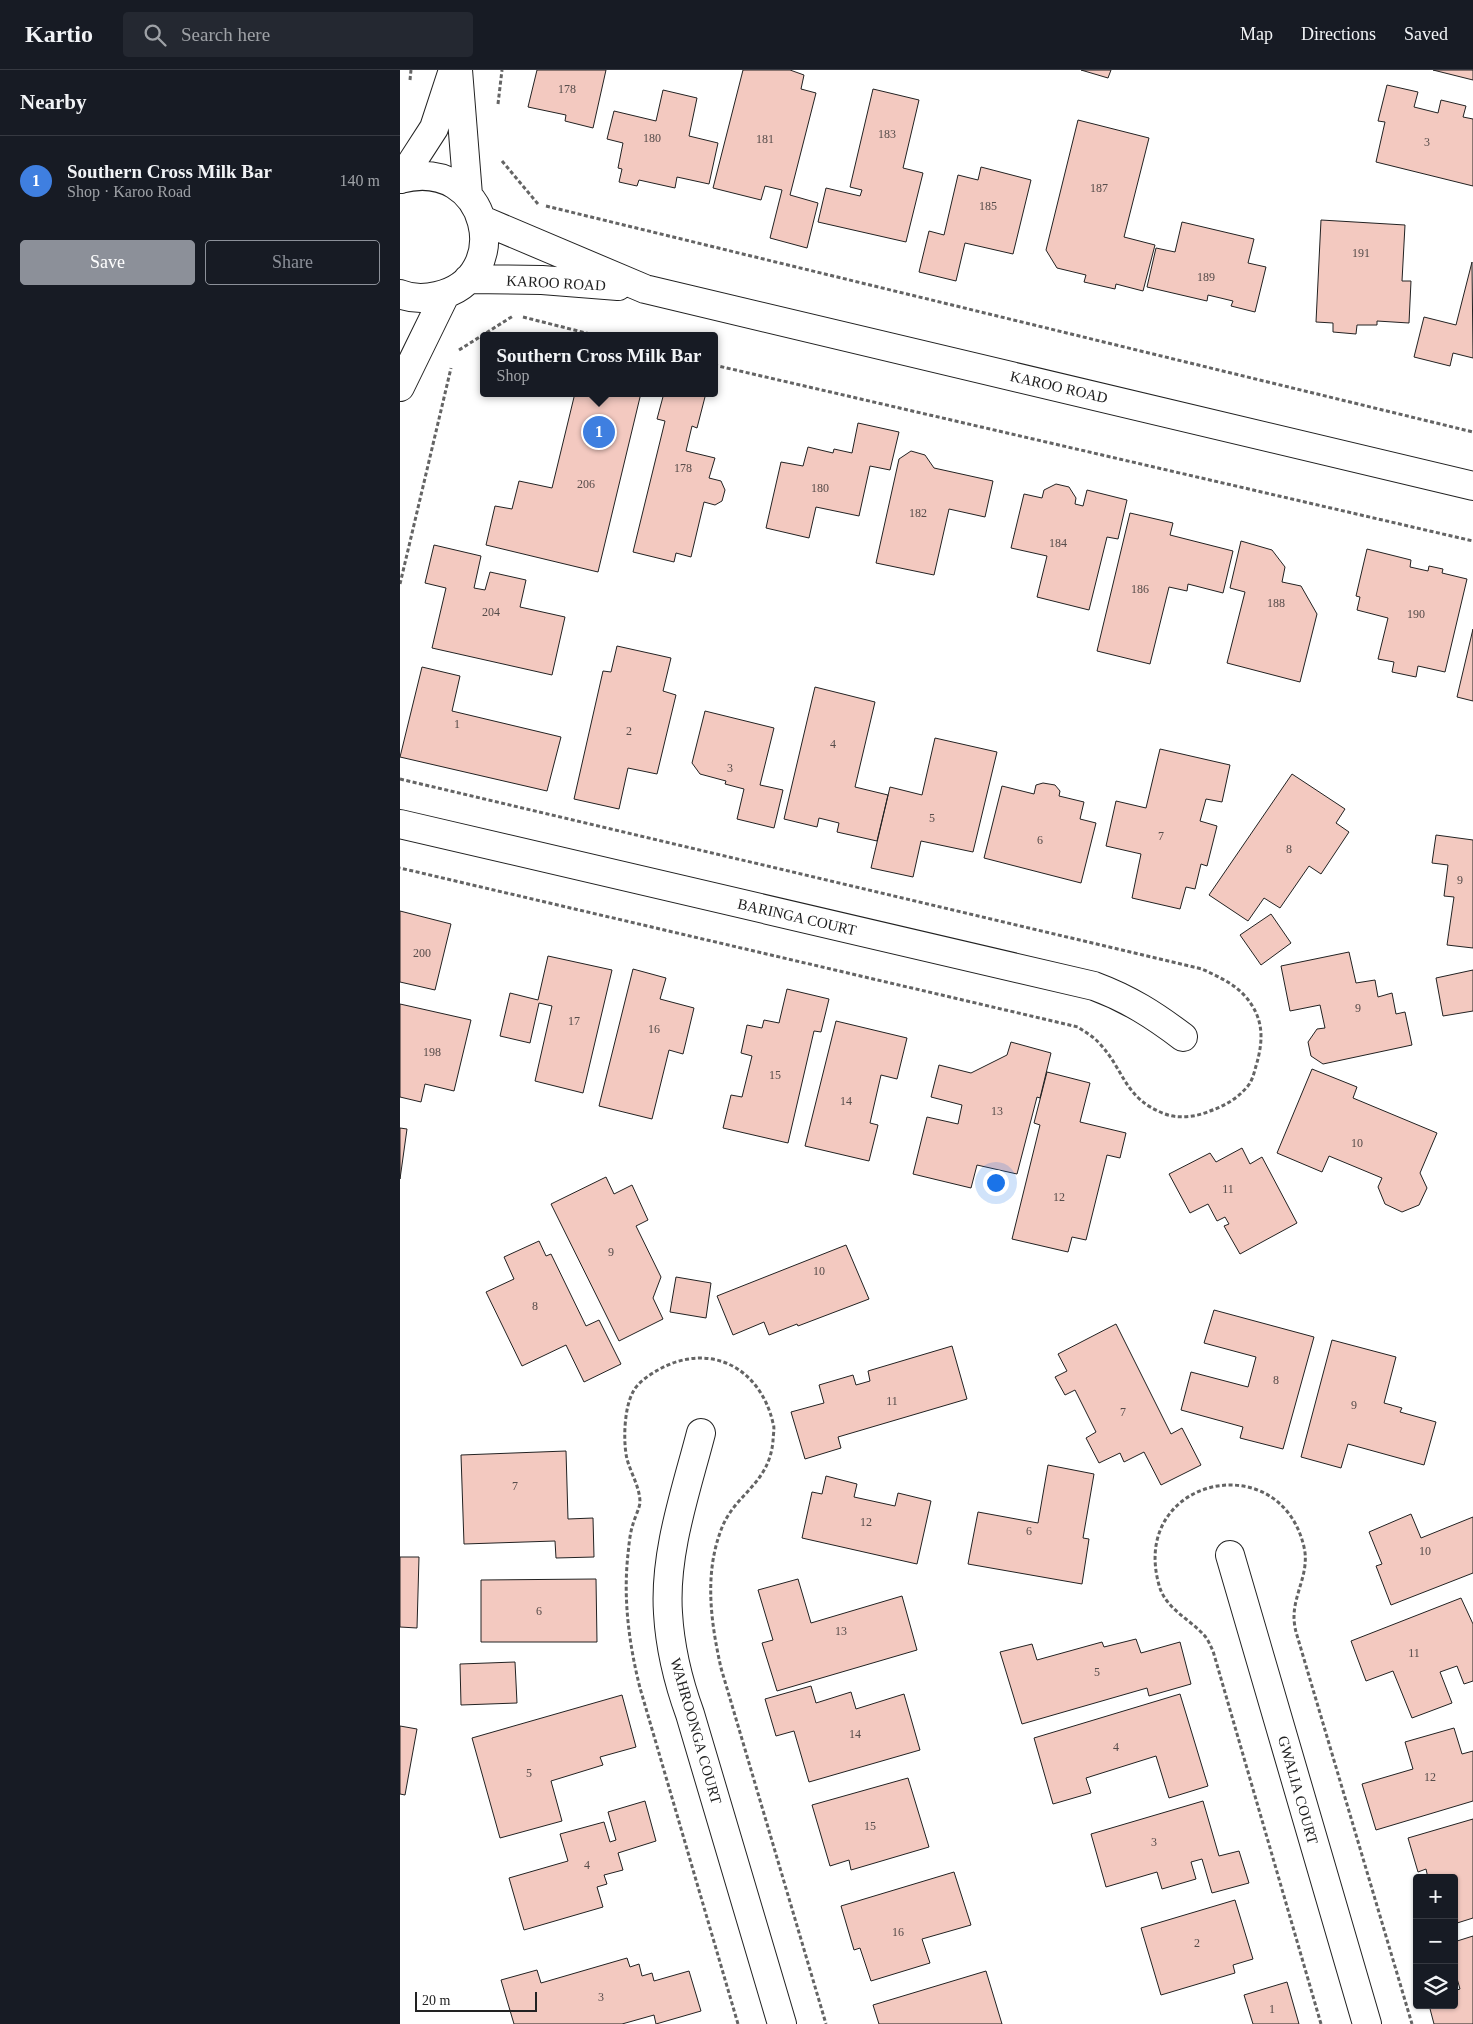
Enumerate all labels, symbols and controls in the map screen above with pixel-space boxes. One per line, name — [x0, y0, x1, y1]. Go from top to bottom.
search box — [123, 12, 473, 57]
text: Kartio — [25, 21, 93, 47]
icon: search — [141, 21, 169, 49]
text: Search here — [181, 24, 270, 45]
text: Map — [1240, 24, 1273, 44]
text: Directions — [1301, 24, 1376, 44]
text: Saved — [1404, 24, 1448, 44]
house number: 178 — [558, 82, 576, 96]
text: Nearby — [20, 90, 87, 114]
house number: 183 — [878, 127, 896, 141]
house number: 180 — [643, 131, 661, 145]
house number: 181 — [756, 132, 774, 146]
house number: 3 — [1424, 135, 1430, 149]
text: Southern Cross Milk Bar — [67, 161, 272, 182]
text: 1 — [32, 172, 40, 189]
text: 140 m — [340, 172, 380, 189]
house number: 187 — [1090, 181, 1108, 195]
text: Shop · Karoo Road — [67, 183, 191, 200]
house number: 185 — [979, 199, 997, 213]
button: Save — [20, 240, 195, 285]
button: Share — [205, 240, 380, 285]
house number: 191 — [1352, 246, 1370, 260]
house number: 189 — [1197, 270, 1215, 284]
street label: KAROO ROAD — [506, 272, 606, 294]
popup — [480, 332, 718, 397]
text: Southern Cross Milk Bar — [497, 345, 701, 366]
text: Shop — [497, 367, 529, 384]
street label: KAROO ROAD — [1009, 368, 1109, 406]
pin: 1 — [583, 413, 615, 451]
house number: 178 — [674, 461, 692, 475]
house number: 206 — [577, 477, 595, 491]
house number: 180 — [811, 481, 829, 495]
house number: 182 — [909, 506, 927, 520]
house number: 184 — [1049, 536, 1067, 550]
house number: 186 — [1131, 582, 1149, 596]
house number: 188 — [1267, 596, 1285, 610]
house number: 204 — [482, 605, 500, 619]
house number: 190 — [1407, 607, 1425, 621]
house number: 1 — [454, 717, 460, 731]
house number: 2 — [626, 724, 632, 738]
house number: 4 — [830, 737, 836, 751]
house number: 3 — [727, 761, 733, 775]
house number: 5 — [929, 811, 935, 825]
house number: 7 — [1158, 829, 1164, 843]
house number: 6 — [1037, 833, 1043, 847]
house number: 8 — [1286, 842, 1292, 856]
house number: 9 — [1457, 873, 1463, 887]
street label: BARINGA COURT — [736, 896, 858, 938]
house number: 200 — [413, 946, 431, 960]
house number: 9 — [1355, 1001, 1361, 1015]
house number: 17 — [568, 1014, 580, 1028]
house number: 16 — [648, 1022, 660, 1036]
house number: 198 — [423, 1045, 441, 1059]
house number: 15 — [769, 1068, 781, 1082]
house number: 14 — [840, 1094, 852, 1108]
house number: 13 — [991, 1104, 1003, 1118]
house number: 10 — [1351, 1136, 1363, 1150]
your location — [983, 1170, 1009, 1196]
house number: 11 — [1222, 1182, 1234, 1196]
house number: 12 — [1053, 1190, 1065, 1204]
house number: 9 — [608, 1245, 614, 1259]
house number: 10 — [813, 1264, 825, 1278]
house number: 8 — [532, 1299, 538, 1313]
house number: 8 — [1273, 1373, 1279, 1387]
house number: 11 — [886, 1394, 898, 1408]
house number: 9 — [1351, 1398, 1357, 1412]
house number: 7 — [1120, 1405, 1126, 1419]
house number: 7 — [512, 1479, 518, 1493]
house number: 12 — [860, 1515, 872, 1529]
house number: 6 — [1026, 1524, 1032, 1538]
house number: 10 — [1419, 1544, 1431, 1558]
house number: 6 — [536, 1604, 542, 1618]
house number: 13 — [835, 1624, 847, 1638]
house number: 11 — [1408, 1646, 1420, 1660]
street label: WAHROONGA COURT — [667, 1656, 725, 1806]
house number: 5 — [1094, 1665, 1100, 1679]
house number: 14 — [849, 1727, 861, 1741]
street label: GWALIA COURT — [1275, 1734, 1321, 1846]
house number: 4 — [1113, 1740, 1119, 1754]
house number: 5 — [526, 1766, 532, 1780]
house number: 12 — [1424, 1770, 1436, 1784]
house number: 15 — [864, 1819, 876, 1833]
house number: 3 — [1151, 1835, 1157, 1849]
house number: 4 — [584, 1858, 590, 1872]
map controls — [1413, 1874, 1458, 2009]
button: + — [1413, 1874, 1458, 1919]
button: − — [1413, 1919, 1458, 1964]
house number: 16 — [892, 1925, 904, 1939]
house number: 2 — [1194, 1936, 1200, 1950]
button: layers — [1413, 1964, 1458, 2009]
scale bar — [415, 1989, 538, 2012]
house number: 3 — [598, 1990, 604, 2004]
text: 20 m — [422, 1993, 450, 2008]
house number: 1 — [1269, 2002, 1275, 2016]

